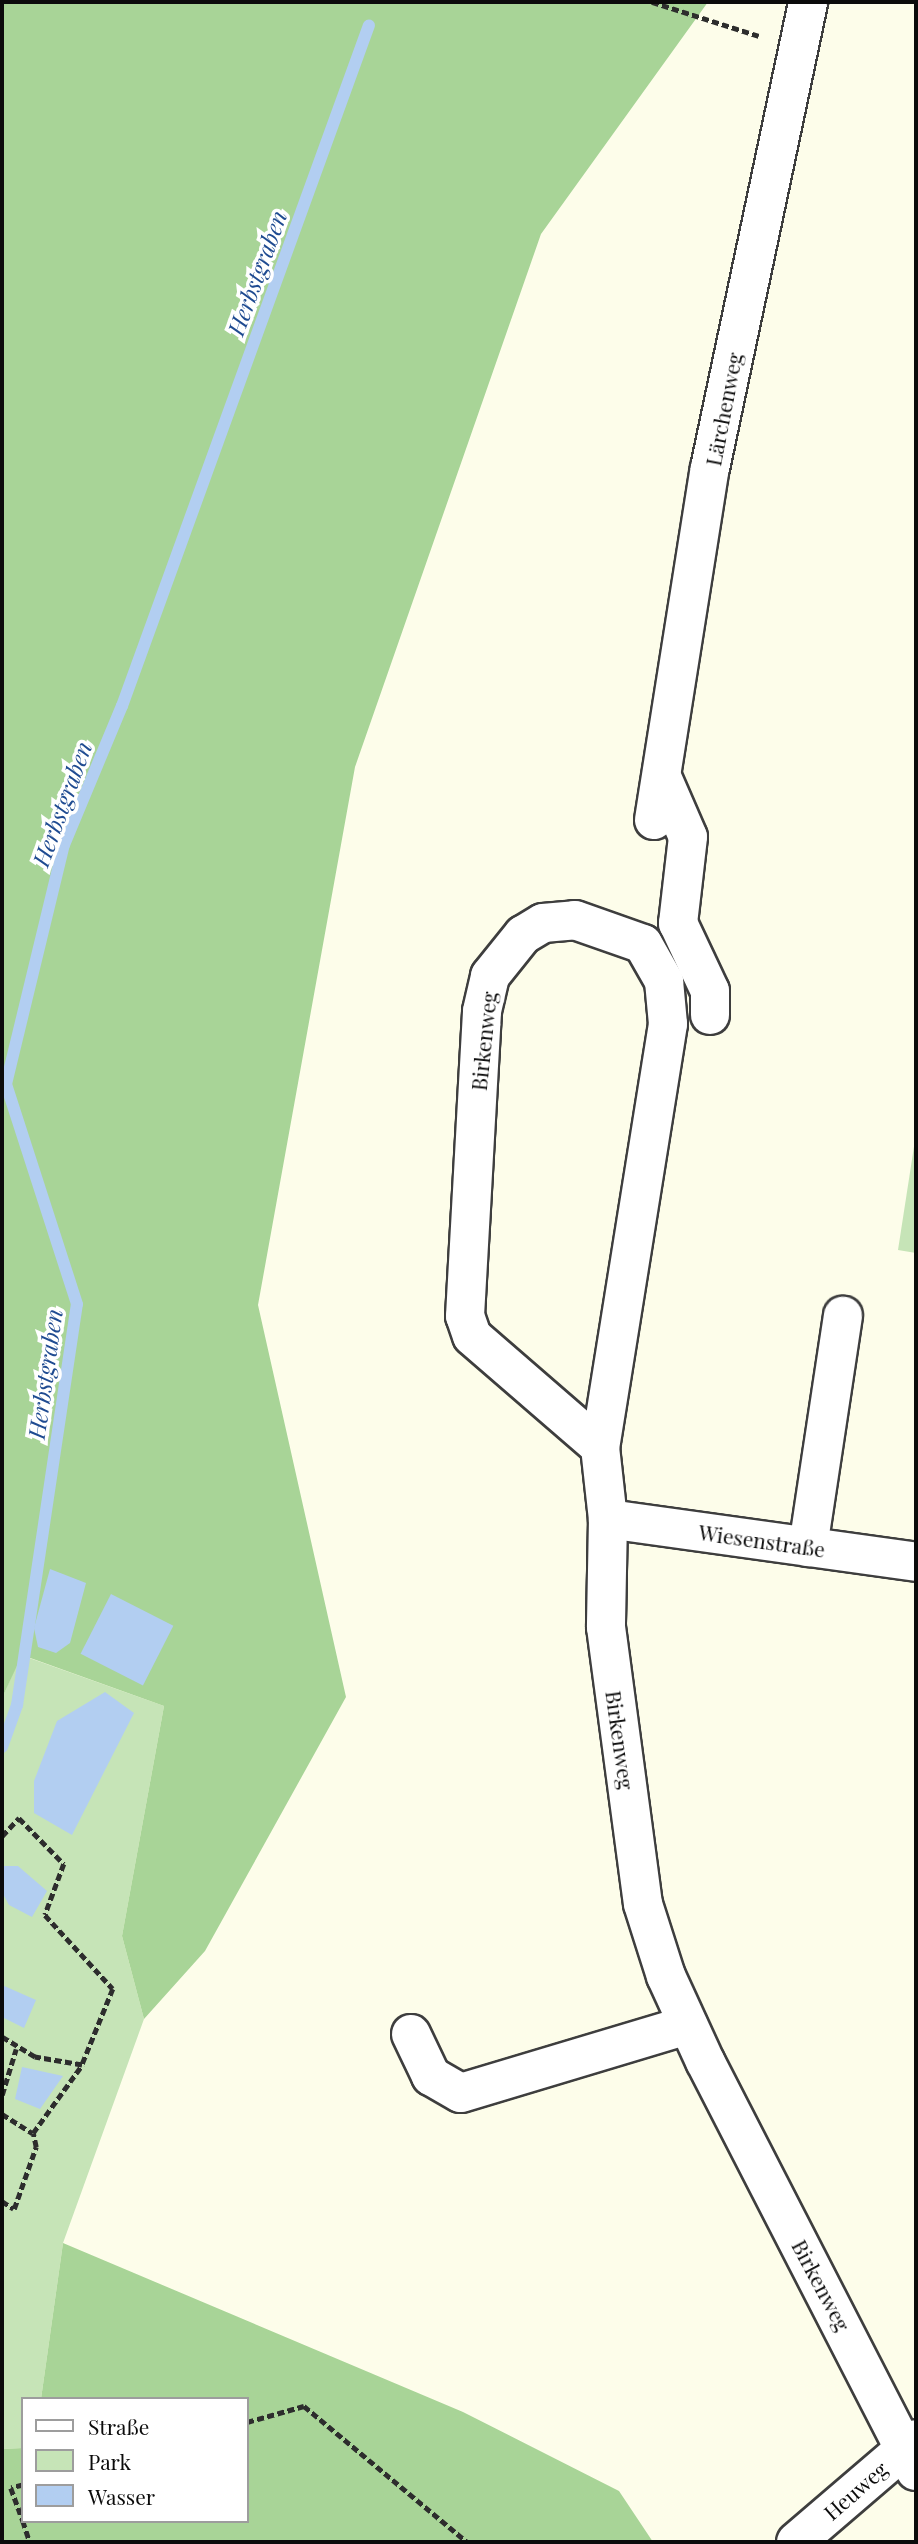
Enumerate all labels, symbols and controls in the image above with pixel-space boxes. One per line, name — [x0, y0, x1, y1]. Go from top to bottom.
water label: Herbstgraben — [222, 207, 292, 339]
street label: Lärchenweg — [700, 350, 746, 468]
water label: Herbstgraben — [27, 738, 97, 870]
street label: Birkenweg — [465, 990, 501, 1092]
water label: Herbstgraben — [22, 1307, 68, 1441]
street label: Wiesenstraße — [697, 1519, 827, 1561]
street label: Birkenweg — [602, 1689, 640, 1791]
street label: Birkenweg — [787, 2235, 857, 2335]
legend — [21, 2397, 248, 2523]
text: Straße — [88, 2412, 149, 2440]
text: Park — [88, 2447, 131, 2475]
street label: Heuweg — [818, 2456, 892, 2524]
text: Wasser — [88, 2482, 155, 2510]

